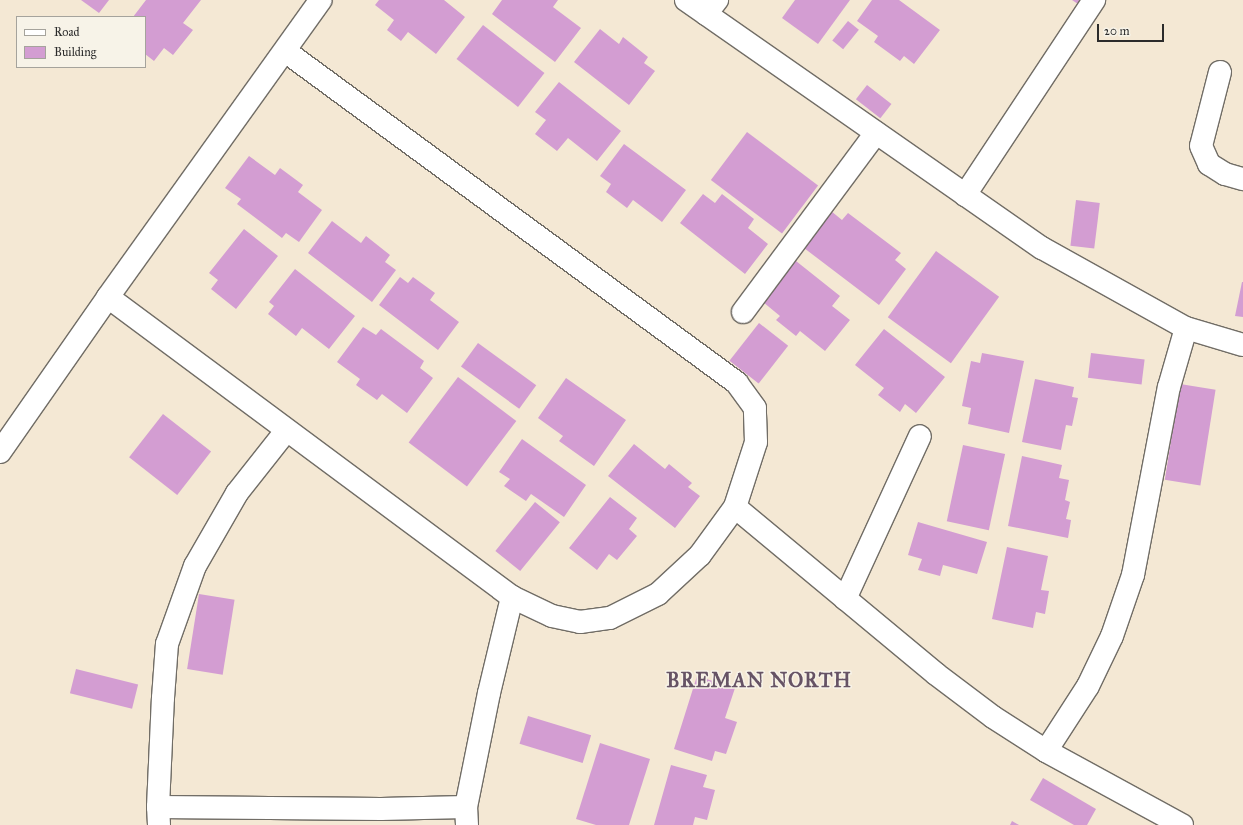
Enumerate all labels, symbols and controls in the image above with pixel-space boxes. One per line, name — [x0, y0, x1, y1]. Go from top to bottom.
legend — [16, 16, 146, 68]
scale bar — [1099, 16, 1166, 42]
text: 20 m — [1104, 24, 1130, 38]
text: Road — [54, 25, 80, 39]
text: Building — [54, 45, 96, 59]
district label: BREMAN NORTH — [666, 668, 852, 692]

